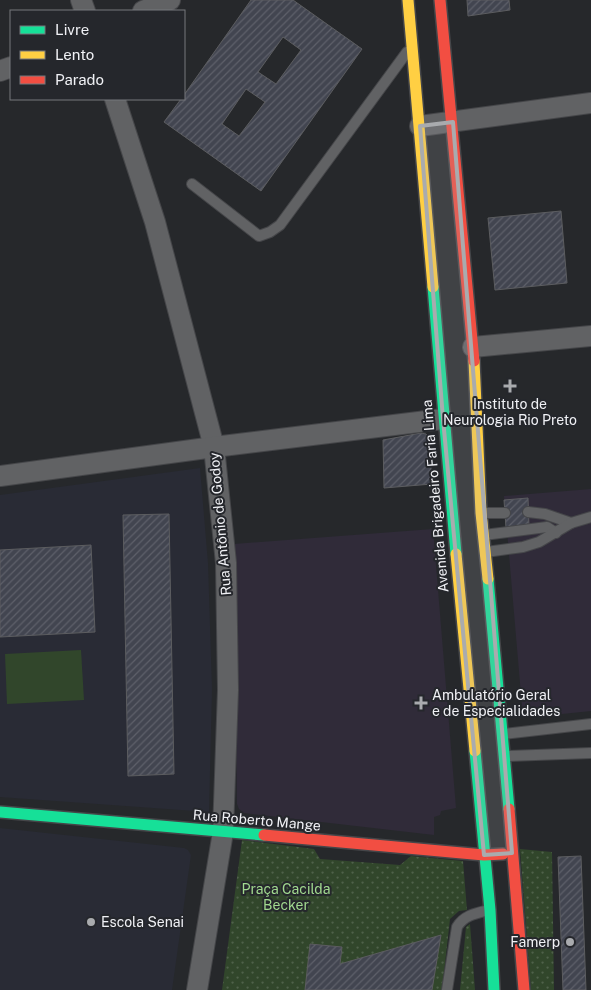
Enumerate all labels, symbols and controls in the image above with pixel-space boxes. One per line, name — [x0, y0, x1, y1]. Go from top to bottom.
legend — [10, 10, 185, 100]
text: Livre — [55, 21, 89, 38]
text: Lento — [55, 46, 94, 63]
text: Parado — [55, 71, 104, 88]
marker: Instituto de Neurologia Rio Preto — [503, 379, 517, 393]
place label: Instituto de Neurologia Rio Preto — [443, 396, 577, 428]
street label: Avenida Brigadeiro Faria Lima — [419, 399, 451, 593]
street label: Rua Antônio de Godoy — [206, 451, 234, 596]
place label: Ambulatório Geral e de Especialidades — [432, 687, 560, 719]
marker: Ambulatório Geral e de Especialidades — [414, 696, 428, 710]
street label: Rua Roberto Mange — [192, 806, 322, 834]
park label: Praça Cacilda Becker — [242, 881, 330, 913]
place label: Escola Senai — [101, 914, 184, 930]
marker: Escola Senai — [85, 916, 97, 928]
place label: Famerp — [510, 934, 560, 950]
marker: Famerp — [564, 936, 576, 948]

